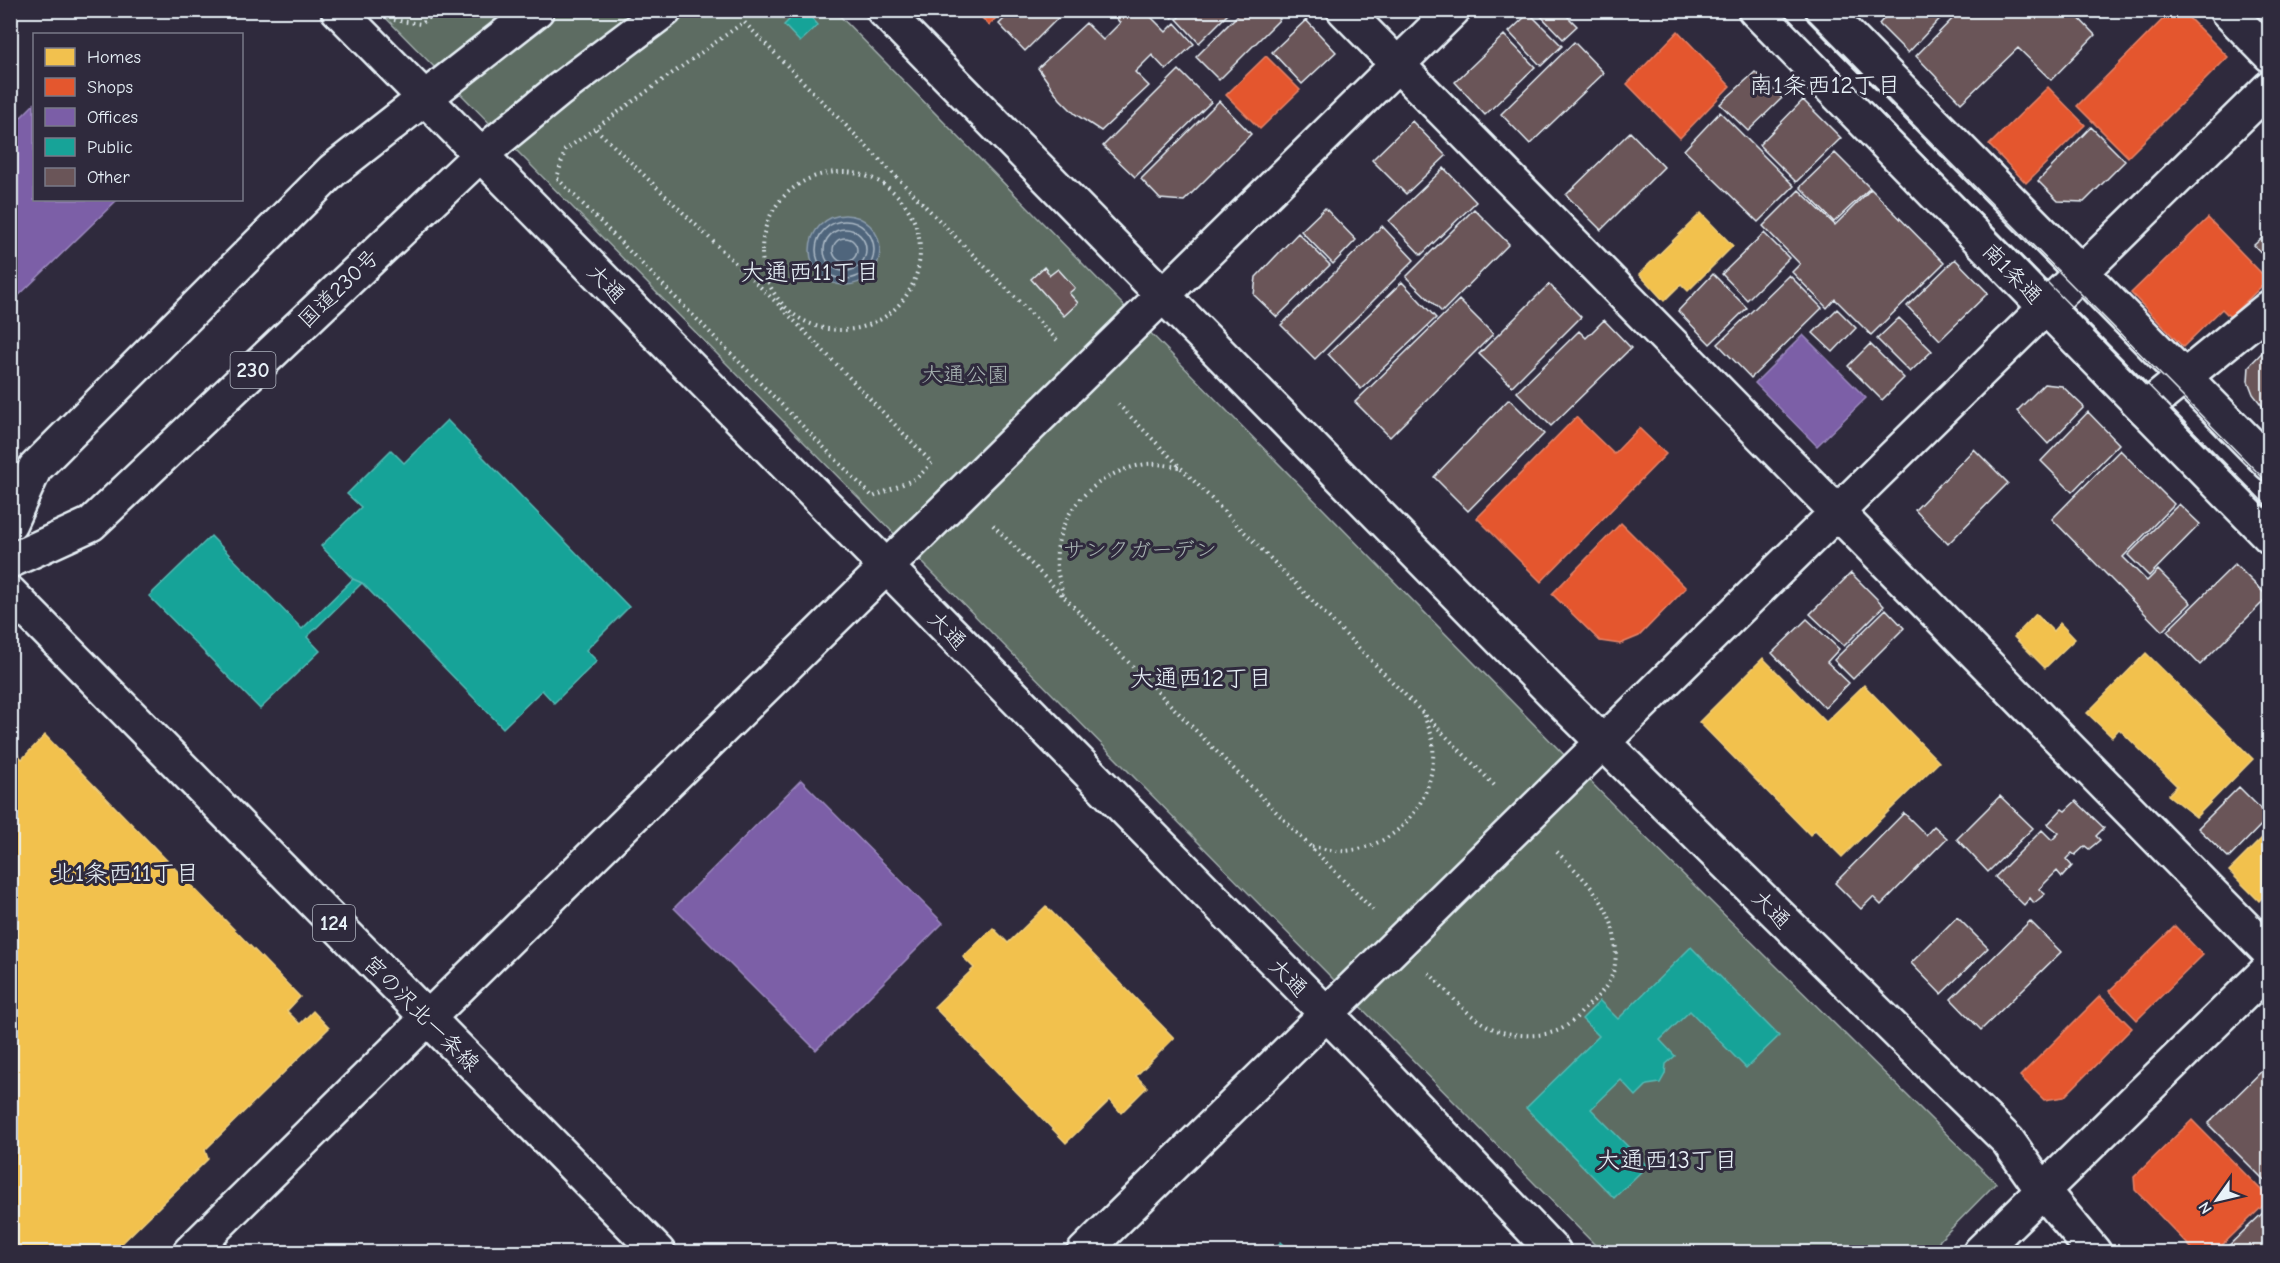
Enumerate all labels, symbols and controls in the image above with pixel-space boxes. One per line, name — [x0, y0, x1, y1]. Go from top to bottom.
legend — [33, 33, 243, 201]
text: Homes — [87, 47, 141, 68]
district label: 南1条西12丁目 — [1749, 71, 1901, 99]
text: Shops — [87, 77, 133, 98]
text: Offices — [87, 107, 138, 128]
text: Public — [87, 137, 133, 158]
text: Other — [87, 167, 130, 188]
street label: 南1条通 — [1977, 238, 2048, 310]
street label: 国道230号 — [293, 244, 384, 334]
district label: 大通西11丁目 — [740, 258, 880, 286]
street label: 大通 — [582, 259, 631, 309]
road number: 230 — [230, 352, 276, 388]
park label: 大通公園 — [921, 362, 1009, 388]
park label: サンクガーデン — [1063, 537, 1217, 563]
street label: 大通 — [923, 606, 972, 655]
district label: 大通西12丁目 — [1130, 664, 1272, 692]
district label: 北1条西11丁目 — [51, 859, 199, 887]
street label: 大通 — [1747, 885, 1796, 934]
road number: 124 — [313, 905, 355, 941]
street label: 宮の沢北一条線 — [358, 950, 485, 1077]
street label: 大通 — [1264, 953, 1313, 1002]
district label: 大通西13丁目 — [1596, 1146, 1738, 1174]
north arrow — [2187, 1170, 2247, 1230]
text: N — [2195, 1198, 2216, 1217]

